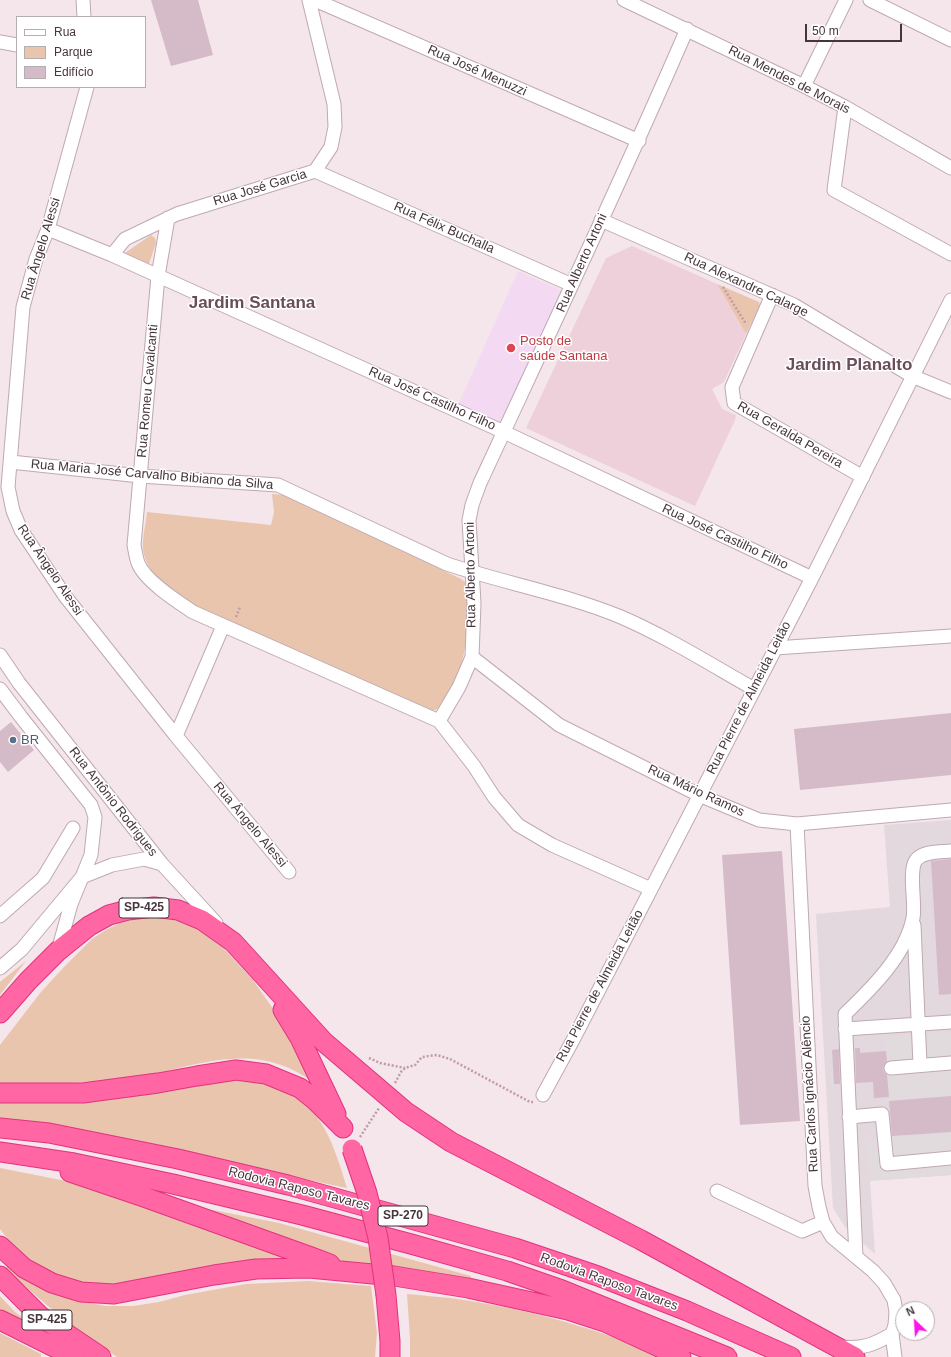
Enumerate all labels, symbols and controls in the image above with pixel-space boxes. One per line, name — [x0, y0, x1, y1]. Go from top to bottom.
legend — [16, 16, 146, 88]
scale bar — [807, 16, 904, 42]
text: 50 m — [812, 24, 839, 38]
text: Rua — [54, 25, 76, 39]
street label: Rua José Menuzzi — [425, 42, 529, 100]
street label: Rua Mendes de Morais — [726, 43, 852, 117]
text: Parque — [54, 45, 93, 59]
text: Edifício — [54, 65, 93, 79]
street label: Rua José Garcia — [211, 166, 309, 210]
street label: Rua Ângelo Alessi — [18, 196, 64, 302]
street label: Rua Félix Buchalla — [391, 199, 497, 257]
street label: Rua Alberto Artoni — [553, 211, 611, 315]
street label: Rua Alexandre Calarge — [681, 249, 811, 321]
district label: Jardim Santana — [189, 293, 315, 313]
street label: Rua Romeu Cavalcanti — [134, 324, 162, 458]
place label: Posto de saúde Santana — [520, 333, 607, 364]
marker: Posto de saúde Santana — [505, 342, 517, 354]
district label: Jardim Planalto — [786, 355, 912, 375]
street label: Rua José Castilho Filho — [366, 364, 498, 434]
street label: Rua Geralda Pereira — [734, 398, 846, 472]
street label: Rua Maria José Carvalho Bibiano da Silva — [30, 457, 274, 493]
street label: Rua José Castilho Filho — [659, 501, 791, 573]
street label: Rua Ângelo Alessi — [14, 522, 86, 618]
street label: Rua Alberto Artoni — [462, 522, 480, 628]
street label: Rua Pierre de Almeida Leitão — [704, 619, 794, 777]
place label: BR — [21, 732, 39, 748]
marker: BR — [8, 735, 18, 745]
street label: Rua Antônio Rodrigues — [65, 744, 161, 860]
street label: Rua Mário Ramos — [645, 762, 747, 820]
street label: Rua Ângelo Alessi — [210, 779, 290, 871]
road number: SP-425 — [119, 898, 169, 918]
street label: Rua Pierre de Almeida Leitão — [553, 907, 647, 1065]
street label: Rua Carlos Ignácio Alêncio — [798, 1015, 822, 1173]
street label: Rodovia Raposo Tavares — [227, 1164, 371, 1214]
road number: SP-270 — [378, 1206, 428, 1226]
street label: Rodovia Raposo Tavares — [538, 1250, 680, 1314]
north arrow — [895, 1301, 935, 1341]
text: N — [904, 1304, 916, 1318]
road number: SP-425 — [22, 1310, 72, 1330]

